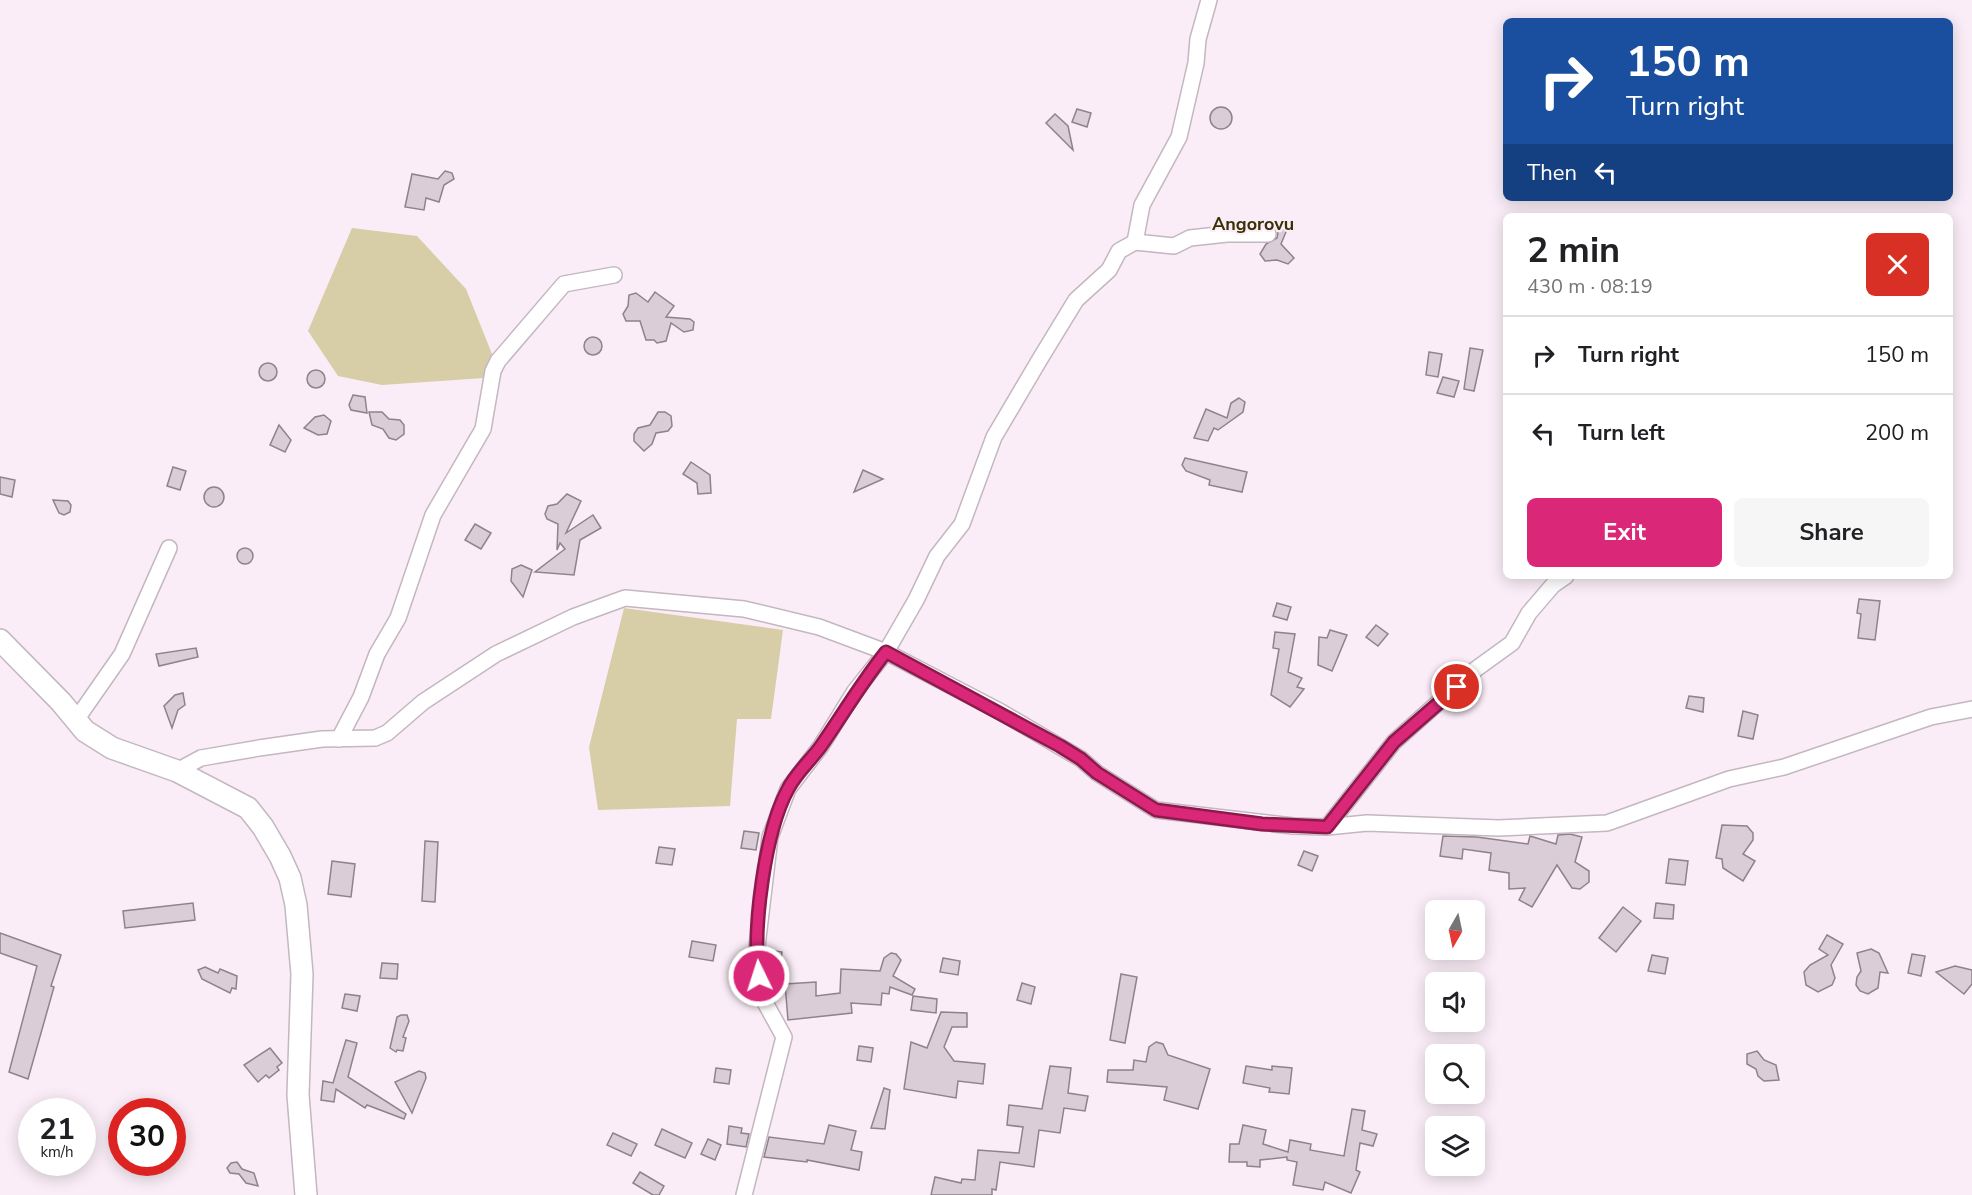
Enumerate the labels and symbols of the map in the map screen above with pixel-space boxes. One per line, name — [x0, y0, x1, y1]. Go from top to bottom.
district label: Angorovu — [1212, 212, 1294, 236]
pin — [1431, 661, 1482, 712]
north arrow — [1425, 900, 1485, 960]
position arrow — [727, 944, 791, 1008]
speed limit sign: 30 — [108, 1098, 186, 1176]

